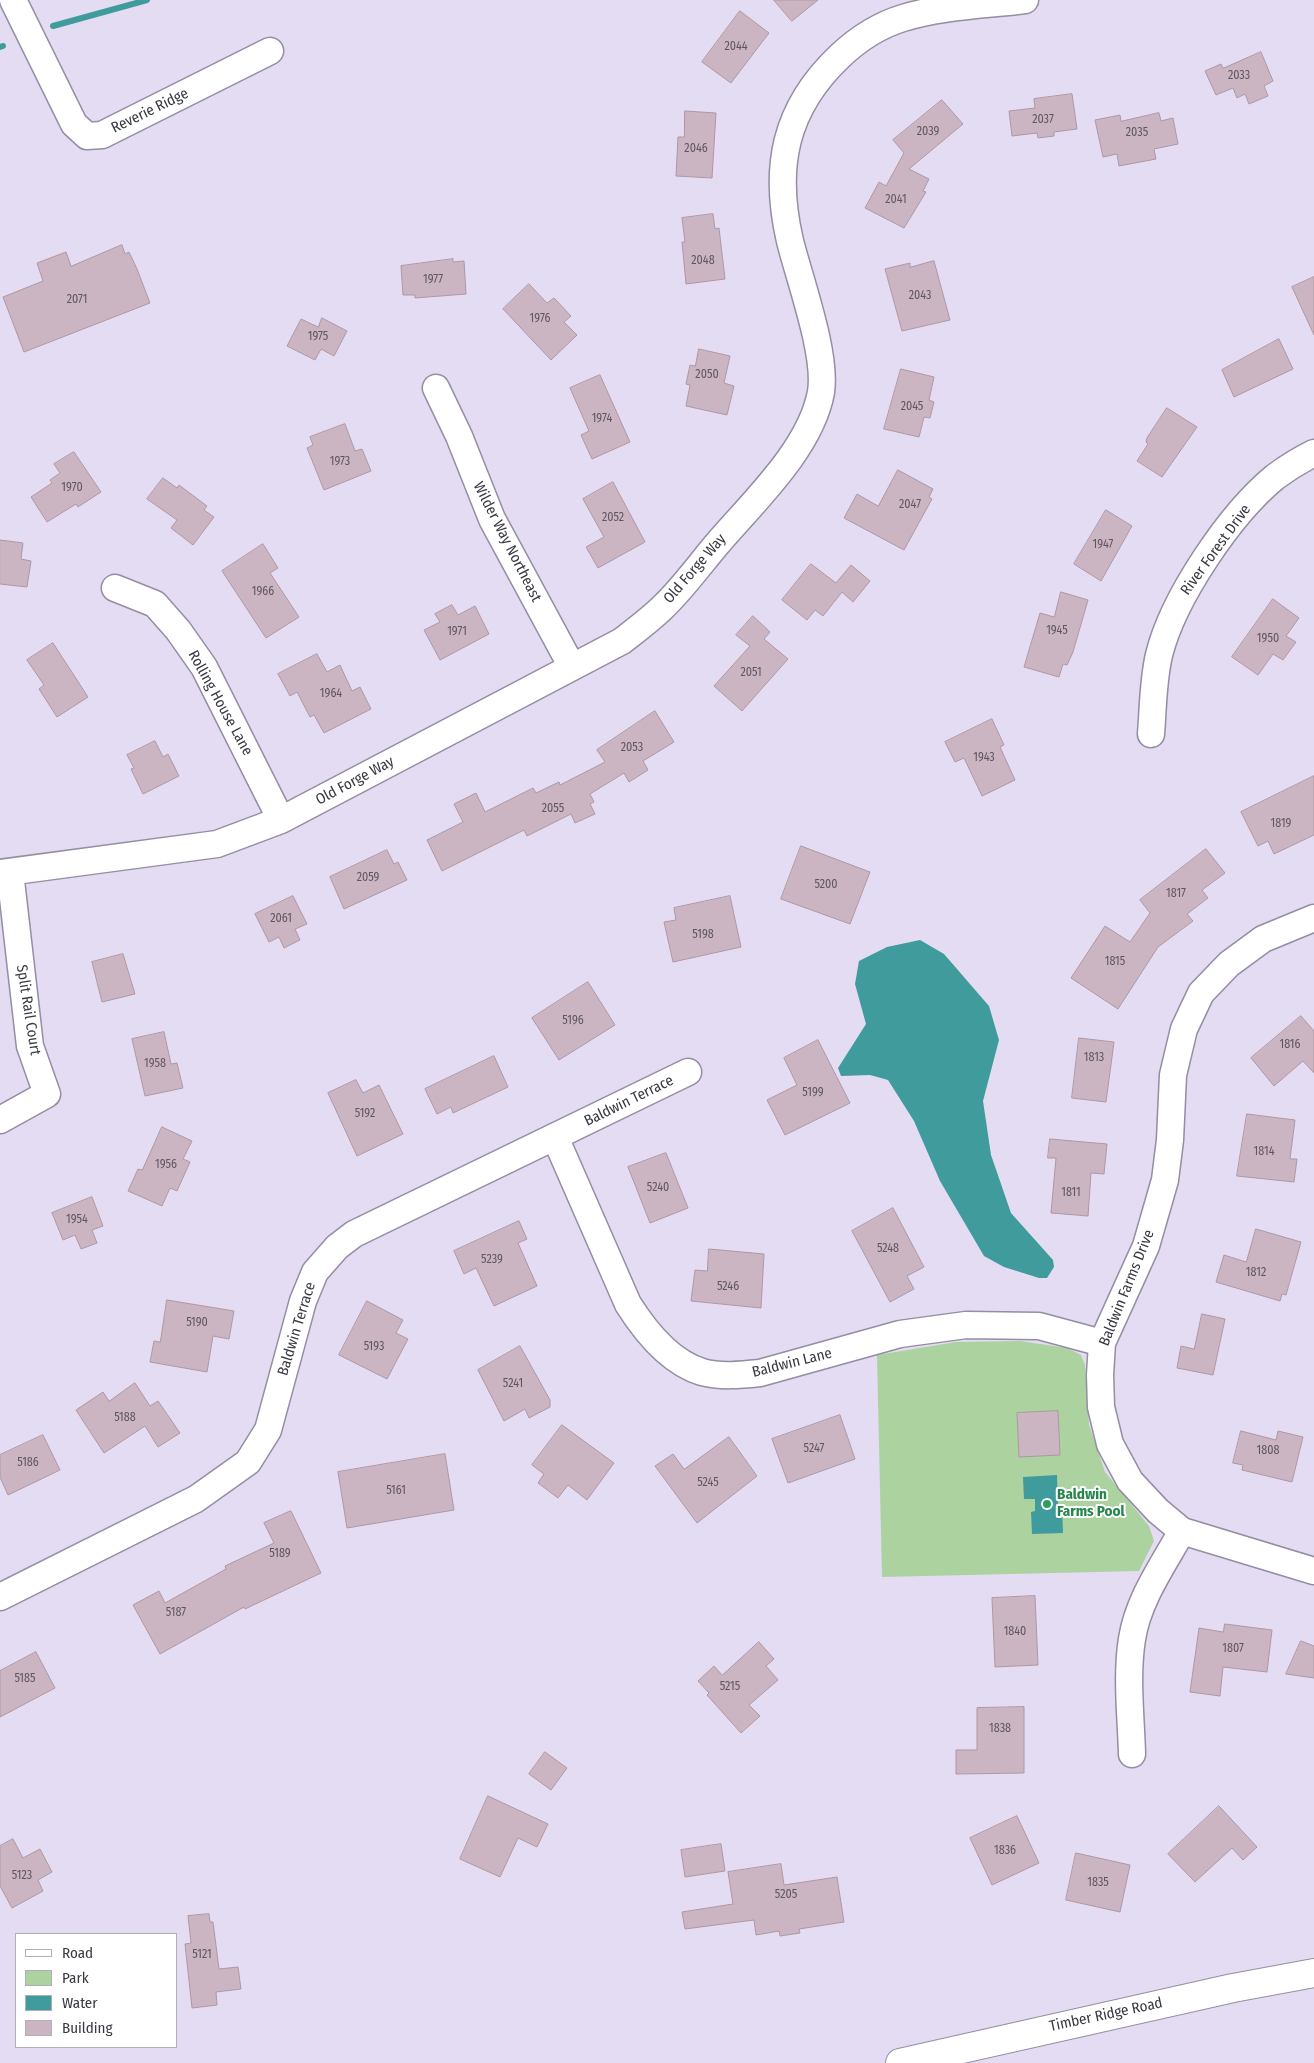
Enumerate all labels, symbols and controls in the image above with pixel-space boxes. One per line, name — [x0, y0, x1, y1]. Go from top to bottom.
house number: 2044 — [724, 40, 748, 54]
house number: 2033 — [1228, 69, 1250, 83]
street label: Reverie Ridge — [109, 85, 191, 137]
house number: 2037 — [1032, 113, 1054, 127]
house number: 2039 — [917, 125, 939, 139]
house number: 2035 — [1126, 126, 1148, 140]
house number: 2046 — [684, 142, 708, 156]
house number: 2041 — [885, 193, 907, 207]
house number: 2048 — [691, 254, 715, 268]
house number: 1977 — [423, 273, 443, 287]
house number: 2043 — [909, 289, 931, 303]
house number: 2071 — [67, 293, 87, 307]
house number: 1976 — [530, 312, 550, 326]
house number: 1975 — [308, 330, 328, 344]
house number: 2050 — [695, 368, 719, 382]
house number: 2045 — [901, 400, 923, 414]
house number: 1974 — [592, 412, 612, 426]
house number: 1973 — [330, 455, 350, 469]
street label: Wilder Way Northeast — [469, 479, 545, 605]
house number: 1970 — [61, 481, 83, 495]
house number: 2047 — [899, 498, 921, 512]
street label: River Forest Drive — [1177, 501, 1255, 599]
house number: 2052 — [602, 511, 624, 525]
street label: Old Forge Way — [660, 531, 730, 607]
house number: 1947 — [1093, 538, 1113, 552]
house number: 1966 — [252, 585, 274, 599]
house number: 1945 — [1046, 624, 1068, 638]
house number: 1971 — [447, 625, 467, 639]
house number: 1950 — [1257, 632, 1279, 646]
street label: Rolling House Lane — [184, 647, 256, 759]
house number: 2051 — [740, 666, 762, 680]
house number: 1964 — [320, 687, 342, 701]
house number: 2053 — [621, 741, 643, 755]
house number: 1943 — [973, 751, 995, 765]
street label: Old Forge Way — [313, 753, 397, 809]
house number: 2055 — [542, 802, 564, 816]
house number: 1819 — [1271, 817, 1291, 831]
house number: 2059 — [357, 871, 379, 885]
house number: 5200 — [814, 878, 838, 892]
house number: 1817 — [1166, 887, 1186, 901]
house number: 2061 — [270, 912, 292, 926]
house number: 5198 — [692, 928, 714, 942]
house number: 1815 — [1105, 955, 1125, 969]
street label: Split Rail Court — [12, 963, 44, 1057]
house number: 5196 — [562, 1014, 584, 1028]
house number: 1816 — [1279, 1038, 1301, 1052]
house number: 1813 — [1084, 1051, 1104, 1065]
house number: 1958 — [144, 1057, 166, 1071]
street label: Baldwin Terrace — [582, 1072, 676, 1130]
house number: 5199 — [802, 1086, 824, 1100]
house number: 5192 — [355, 1107, 375, 1121]
house number: 1814 — [1254, 1145, 1274, 1159]
house number: 1956 — [155, 1158, 177, 1172]
house number: 5240 — [647, 1181, 669, 1195]
house number: 1811 — [1061, 1186, 1081, 1200]
house number: 1954 — [66, 1213, 88, 1227]
street label: Baldwin Farms Drive — [1095, 1227, 1159, 1349]
house number: 5248 — [877, 1242, 899, 1256]
house number: 5239 — [481, 1253, 503, 1267]
house number: 1812 — [1246, 1266, 1266, 1280]
street label: Baldwin Terrace — [274, 1280, 320, 1378]
house number: 5246 — [717, 1280, 739, 1294]
house number: 5190 — [186, 1316, 208, 1330]
house number: 5193 — [364, 1340, 384, 1354]
street label: Baldwin Lane — [750, 1344, 834, 1382]
house number: 5241 — [503, 1377, 523, 1391]
house number: 5188 — [114, 1411, 136, 1425]
house number: 5247 — [804, 1442, 824, 1456]
house number: 1808 — [1257, 1444, 1279, 1458]
house number: 5186 — [17, 1456, 39, 1470]
house number: 5245 — [697, 1476, 719, 1490]
house number: 5161 — [386, 1484, 406, 1498]
place label: Baldwin Farms Pool — [1057, 1486, 1125, 1521]
marker: Baldwin Farms Pool — [1041, 1498, 1053, 1510]
house number: 5189 — [269, 1547, 291, 1561]
house number: 5187 — [166, 1606, 186, 1620]
house number: 1840 — [1004, 1625, 1026, 1639]
house number: 1807 — [1222, 1642, 1244, 1656]
house number: 5185 — [14, 1672, 36, 1686]
house number: 5215 — [720, 1680, 740, 1694]
house number: 1838 — [989, 1722, 1011, 1736]
house number: 1836 — [994, 1844, 1016, 1858]
house number: 5123 — [12, 1869, 32, 1883]
house number: 1835 — [1087, 1876, 1109, 1890]
house number: 5205 — [775, 1888, 797, 1902]
legend — [15, 1933, 178, 2048]
text: Road — [62, 1944, 93, 1962]
house number: 5121 — [192, 1948, 212, 1962]
text: Park — [62, 1969, 89, 1987]
text: Water — [62, 1994, 97, 2012]
street label: Timber Ridge Road — [1048, 1994, 1164, 2036]
text: Building — [62, 2019, 113, 2037]

